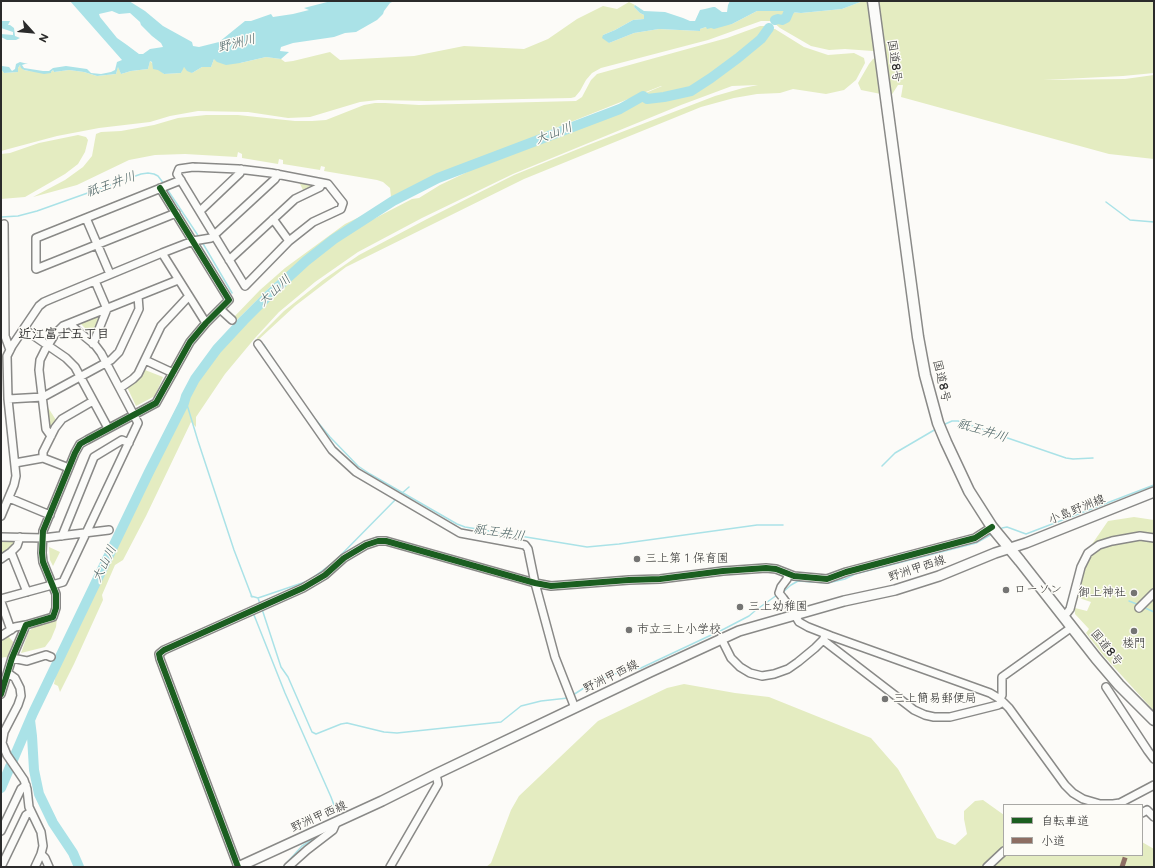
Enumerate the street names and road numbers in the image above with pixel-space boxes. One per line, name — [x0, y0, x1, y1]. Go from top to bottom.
street label: 国道8号 — [884, 39, 904, 83]
street label: 国道8号 — [929, 358, 953, 404]
street label: 小島野洲線 — [1046, 492, 1108, 528]
street label: 野洲甲西線 — [886, 553, 948, 585]
street label: 国道8号 — [1087, 627, 1125, 669]
street label: 野洲甲西線 — [581, 657, 641, 697]
street label: 野洲甲西線 — [289, 798, 349, 836]

